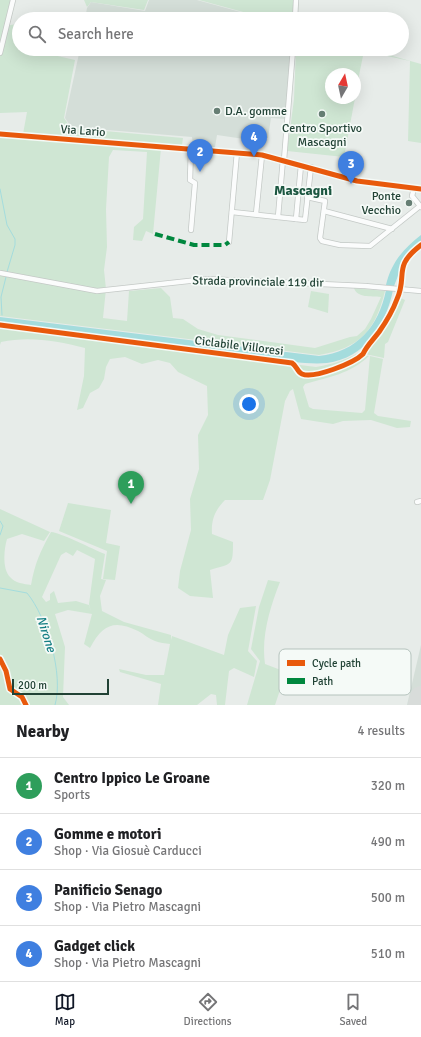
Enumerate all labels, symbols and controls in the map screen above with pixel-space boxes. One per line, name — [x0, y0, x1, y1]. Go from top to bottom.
search box — [12, 12, 409, 56]
icon: search — [26, 23, 48, 45]
text: Search here — [58, 25, 134, 43]
north arrow — [325, 68, 361, 104]
place label: D.A. gomme — [225, 104, 287, 119]
marker: D.A. gomme — [212, 106, 222, 116]
marker: Centro Sportivo Mascagni — [317, 109, 327, 119]
place label: Centro Sportivo Mascagni — [282, 121, 362, 150]
street label: Via Lario — [60, 122, 106, 140]
pin: 4 — [241, 124, 267, 157]
pin: 2 — [187, 139, 213, 172]
pin: 3 — [338, 151, 364, 184]
district label: Mascagni — [274, 182, 332, 199]
place label: Ponte Vecchio — [361, 189, 401, 218]
marker: Ponte Vecchio — [404, 198, 414, 208]
street label: Strada provinciale 119 dir — [192, 273, 324, 291]
street label: Ciclabile Villoresi — [194, 333, 284, 359]
your location — [239, 394, 259, 414]
pin: 1 — [118, 471, 144, 504]
water label: Nirone — [33, 614, 60, 656]
legend — [279, 649, 411, 695]
text: Cycle path — [312, 657, 361, 670]
text: Path — [312, 675, 333, 688]
scale bar — [12, 677, 109, 696]
text: 200 m — [18, 679, 47, 692]
text: Nearby — [16, 721, 69, 742]
text: 4 results — [357, 723, 405, 739]
text: Centro Ippico Le Groane — [54, 769, 210, 787]
text: 1 — [25, 778, 33, 794]
text: 320 m — [371, 778, 405, 794]
text: Sports — [54, 787, 90, 803]
text: Gomme e motori — [54, 825, 161, 843]
text: 2 — [25, 834, 33, 850]
text: 490 m — [371, 834, 405, 850]
text: Shop · Via Giosuè Carducci — [54, 843, 202, 859]
text: Panificio Senago — [54, 881, 162, 899]
text: 3 — [25, 890, 33, 906]
text: 500 m — [371, 890, 405, 906]
text: Shop · Via Pietro Mascagni — [54, 899, 201, 915]
text: Gadget click — [54, 937, 135, 955]
text: 4 — [25, 946, 33, 962]
text: 510 m — [371, 946, 405, 962]
text: Shop · Via Pietro Mascagni — [54, 955, 201, 971]
tab: Map — [54, 991, 76, 1028]
tab: Directions — [184, 991, 232, 1028]
tab: Saved — [339, 991, 367, 1028]

